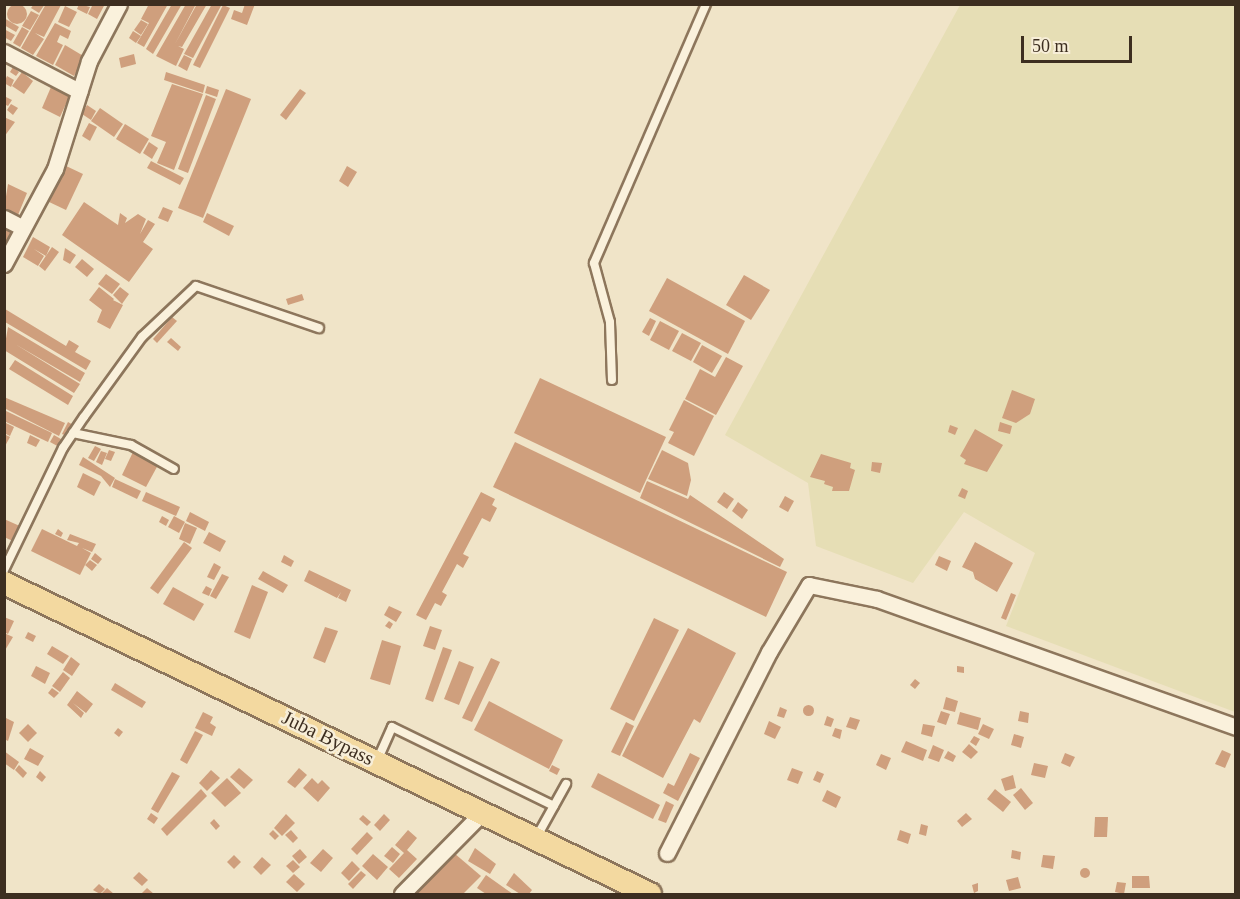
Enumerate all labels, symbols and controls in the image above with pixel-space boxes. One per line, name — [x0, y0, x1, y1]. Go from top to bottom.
scale bar — [1024, 24, 1135, 62]
text: 50 m — [1032, 36, 1069, 56]
street label: Juba Bypass — [278, 705, 378, 771]

